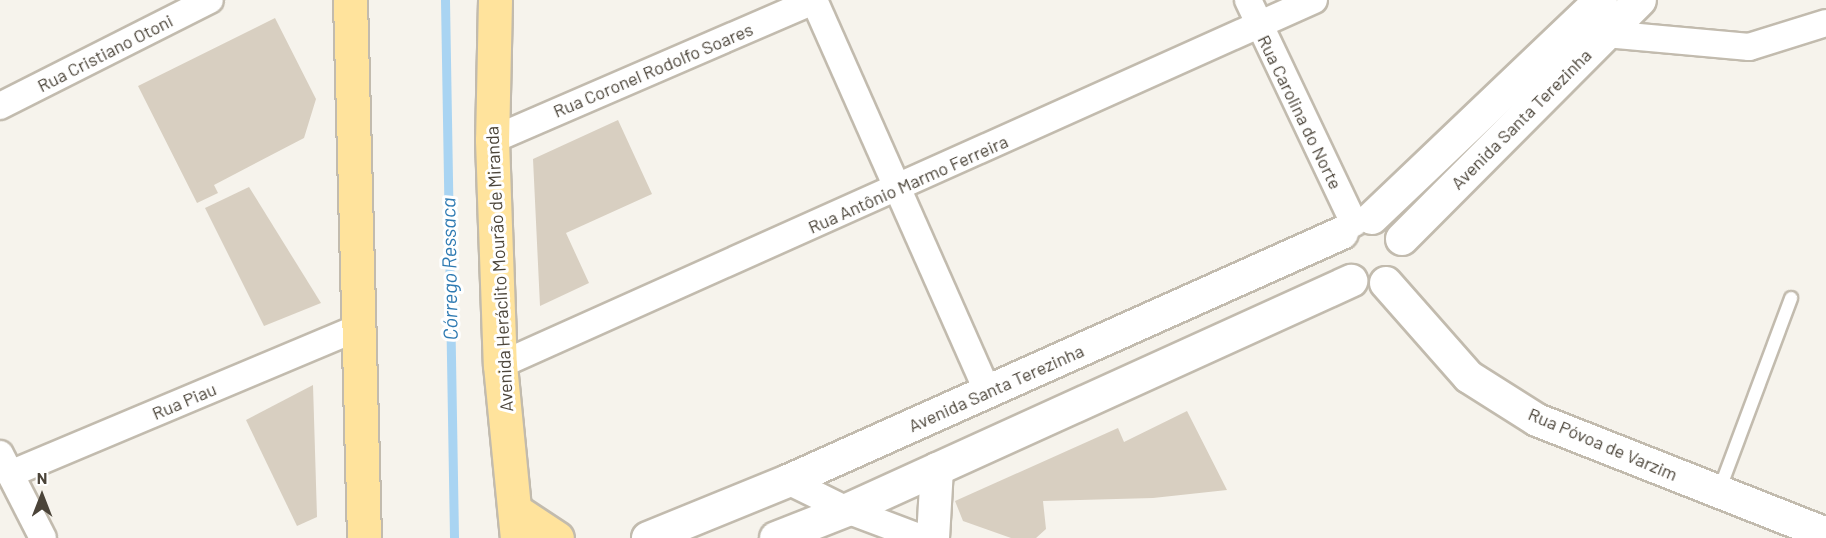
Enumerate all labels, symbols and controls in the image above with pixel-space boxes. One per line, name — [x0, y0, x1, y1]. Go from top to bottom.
street label: Rua Cristiano Otoni — [34, 10, 176, 96]
street label: Rua Coronel Rodolfo Soares — [550, 18, 756, 122]
street label: Rua Carolina do Norte — [1253, 31, 1347, 193]
street label: Avenida Santa Terezinha — [1446, 44, 1596, 194]
street label: Avenida Heráclito Mourão de Miranda — [481, 126, 517, 412]
street label: Rua Antônio Marmo Ferreira — [805, 130, 1011, 238]
water label: Córrego Ressaca — [436, 197, 462, 341]
street label: Avenida Santa Terezinha — [905, 340, 1087, 436]
street label: Rua Piau — [149, 378, 219, 424]
street label: Rua Póvoa de Varzim — [1525, 403, 1681, 485]
north arrow — [12, 466, 72, 526]
text: N — [37, 468, 47, 487]

